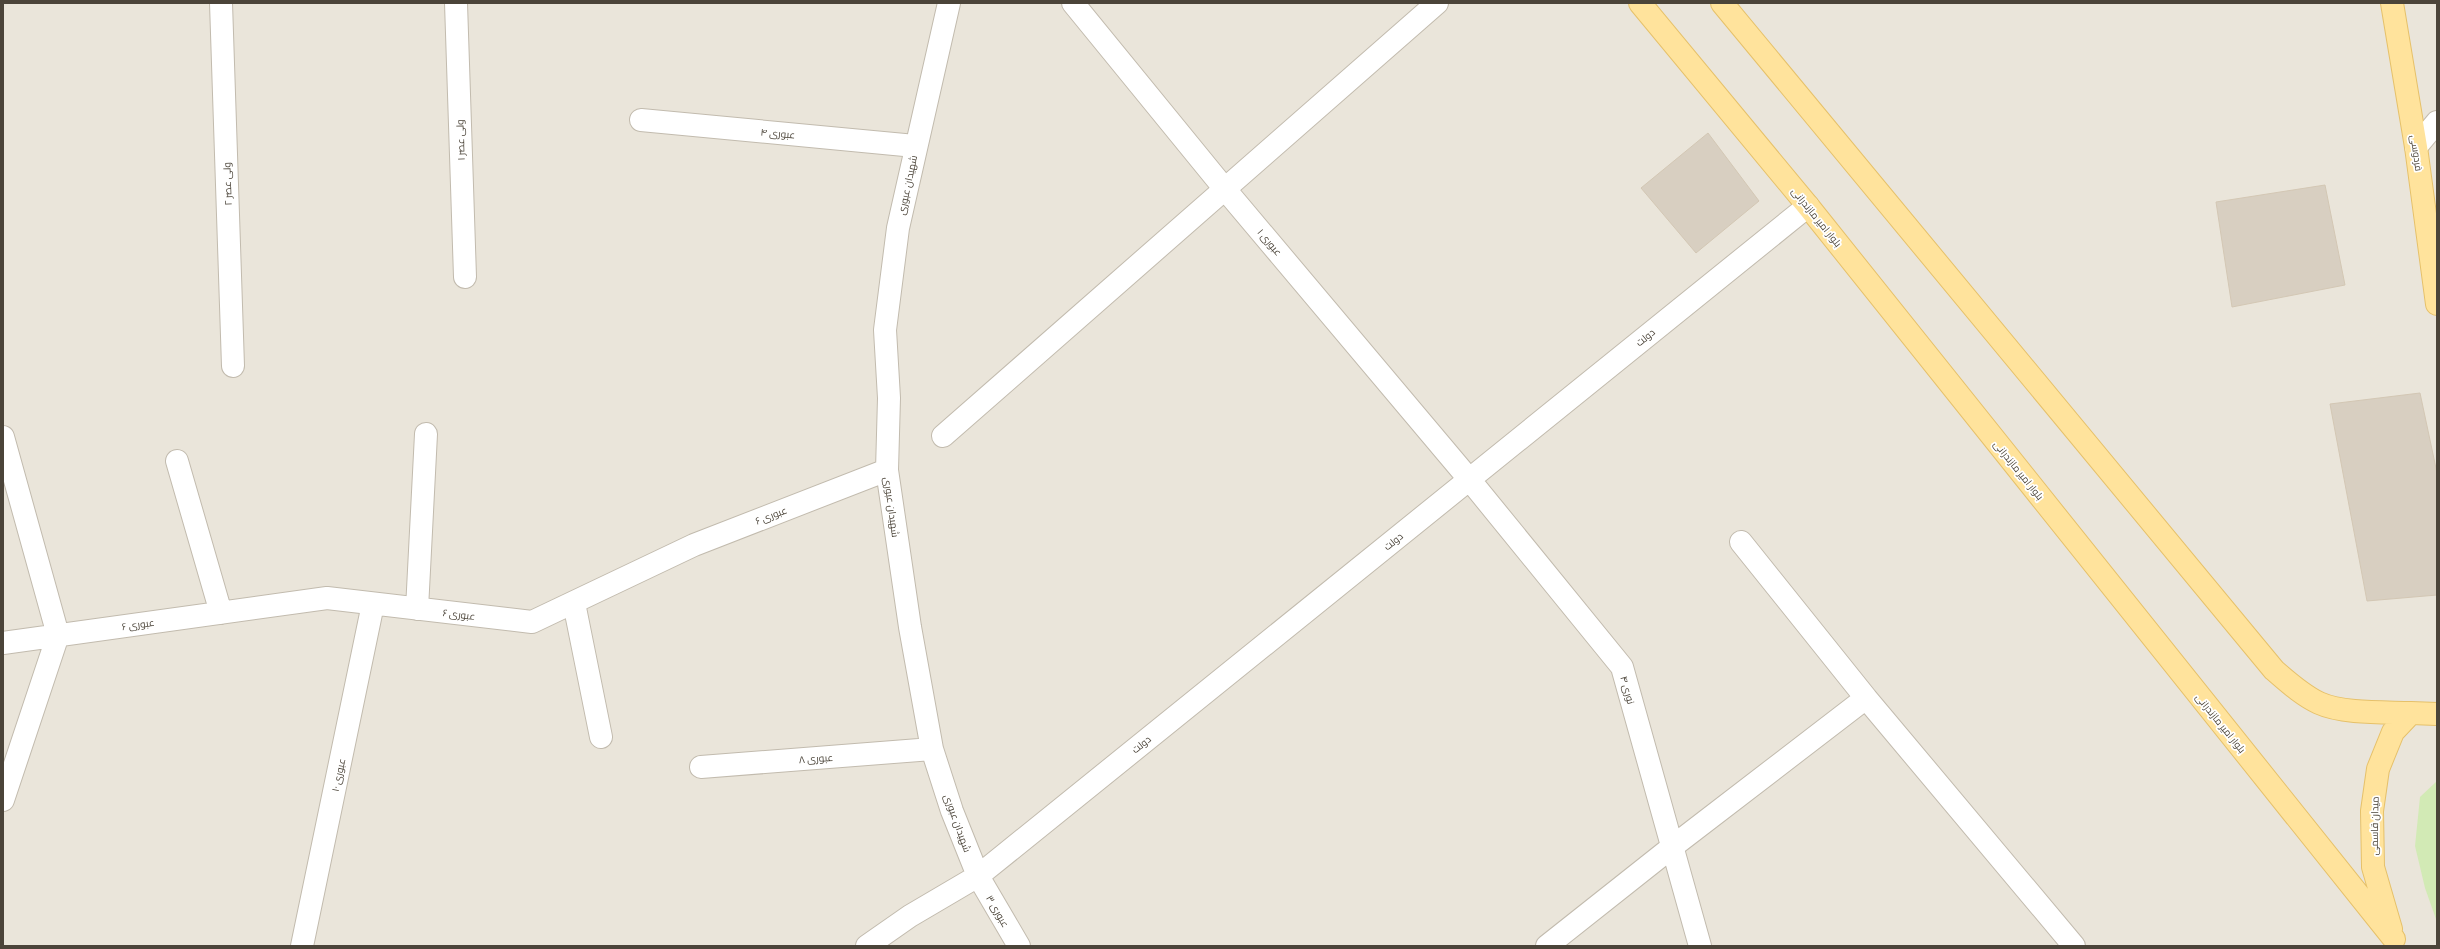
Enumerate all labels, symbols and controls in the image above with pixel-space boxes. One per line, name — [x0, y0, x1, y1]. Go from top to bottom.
street label: ولی عصر ۱ — [453, 119, 468, 161]
street label: عبوری ۴ — [760, 126, 796, 141]
street label: فردوسی — [2408, 134, 2425, 172]
street label: شهیدان عبوری — [895, 154, 920, 216]
street label: ولی عصر ۲ — [220, 162, 235, 206]
street label: بلوار امیر مازندرانی — [1789, 185, 1845, 250]
street label: عبوری ۱ — [1255, 226, 1285, 259]
street label: دولت — [1633, 326, 1657, 348]
street label: بلوار امیر مازندرانی — [1991, 438, 2047, 503]
street label: شهیدان عبوری — [881, 476, 902, 538]
street label: عبوری ۶ — [753, 503, 789, 527]
street label: دولت — [1381, 530, 1405, 552]
street label: عبوری ۶ — [442, 606, 476, 623]
street label: عبوری ۶ — [121, 616, 155, 633]
street label: نوری ۴ — [1617, 675, 1638, 706]
street label: بلوار امیر مازندرانی — [2193, 691, 2249, 756]
street label: دولت — [1129, 733, 1153, 755]
street label: عبوری ۸ — [798, 751, 834, 766]
street label: عبوری ۱۰ — [329, 757, 348, 793]
street label: شهیدان عبوری — [941, 792, 974, 854]
street label: میدان قاسمی — [2367, 796, 2382, 856]
street label: عبوری ۳ — [983, 893, 1012, 930]

